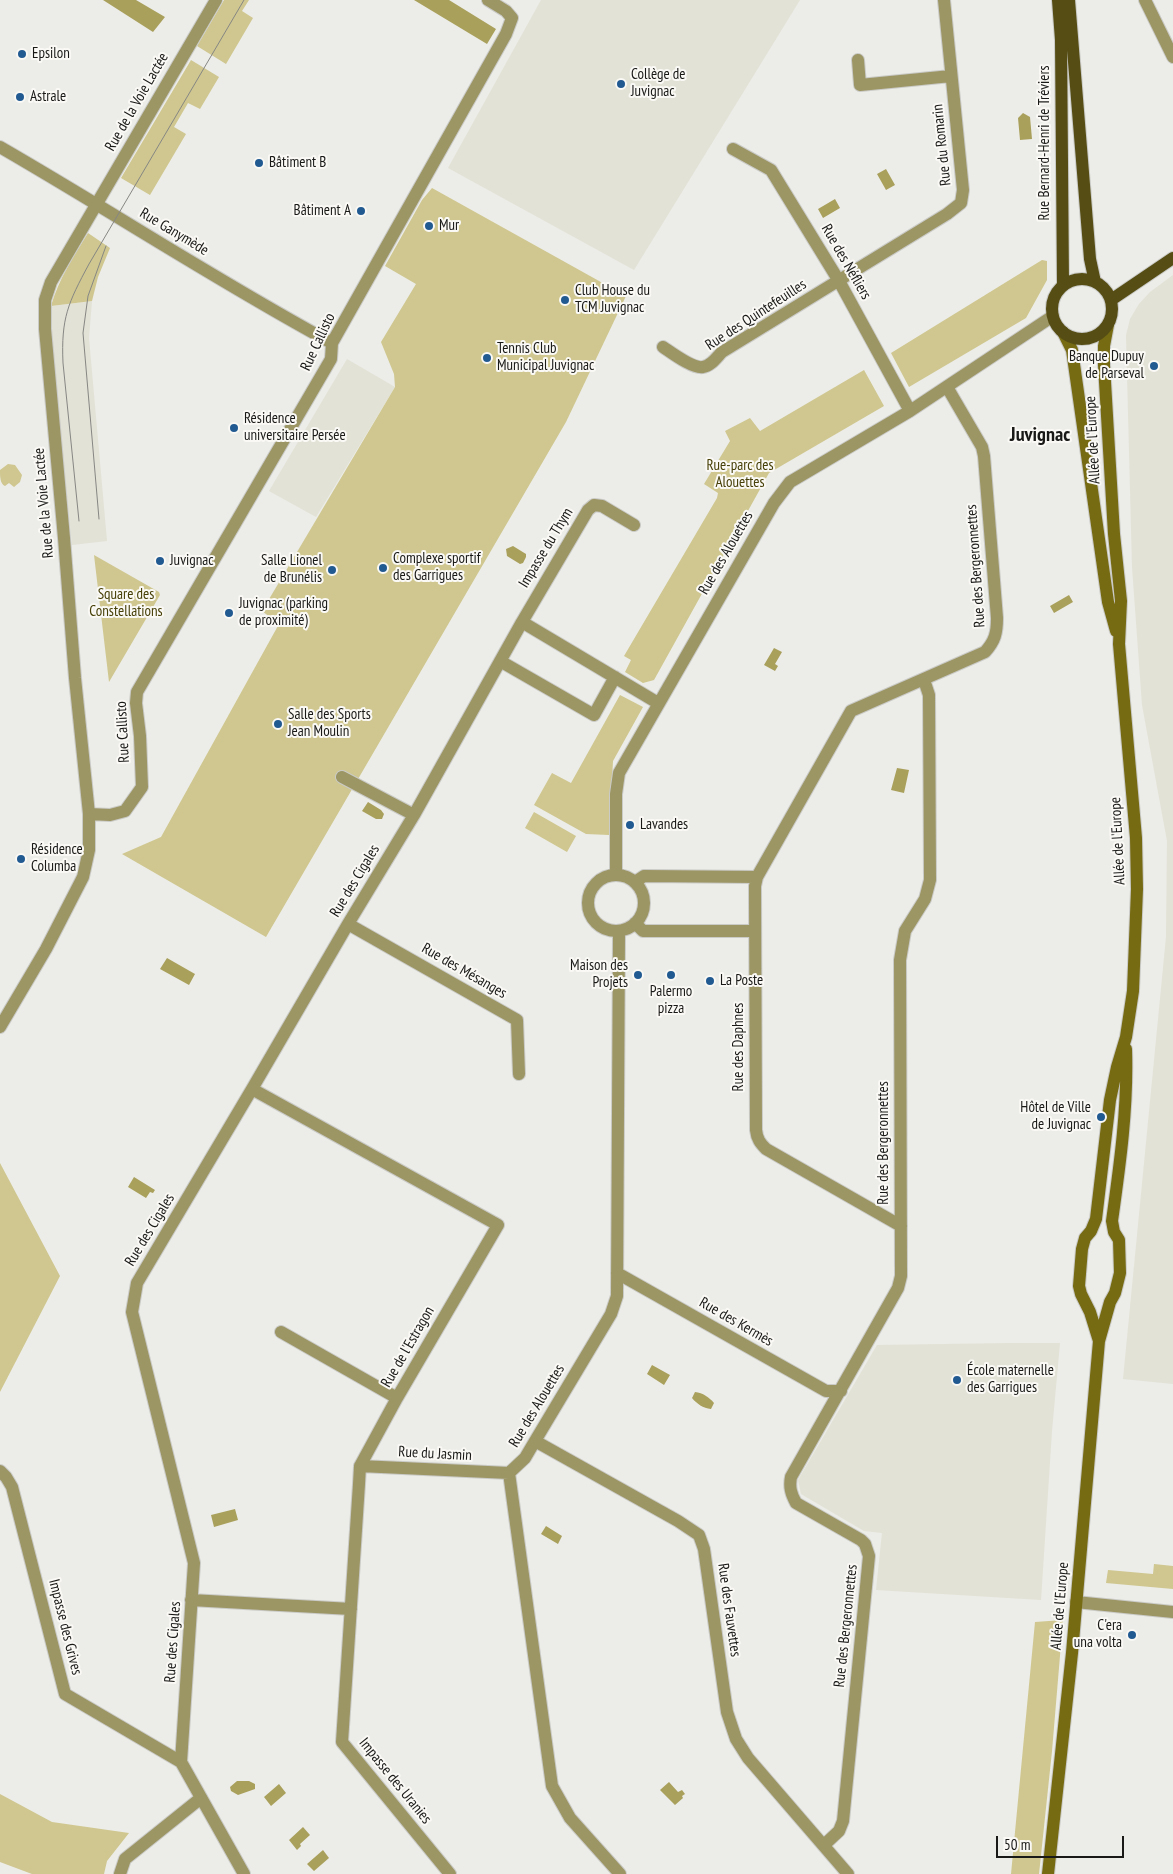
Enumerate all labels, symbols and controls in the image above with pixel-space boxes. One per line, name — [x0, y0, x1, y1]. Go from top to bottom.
place label: Epsilon — [32, 45, 70, 63]
marker: Epsilon — [16, 48, 28, 60]
street label: Rue de la Voie Lactée — [102, 50, 172, 154]
street label: Rue Bernard-Henri de Tréviers — [1036, 65, 1054, 221]
place label: Collège de Juvignac — [631, 66, 686, 101]
marker: Collège de Juvignac — [615, 78, 627, 90]
place label: Astrale — [30, 88, 66, 106]
marker: Astrale — [14, 91, 26, 103]
street label: Rue du Romarin — [929, 103, 955, 187]
place label: Bâtiment B — [269, 154, 326, 172]
marker: Bâtiment B — [253, 157, 265, 169]
place label: Bâtiment A — [294, 202, 351, 220]
street label: Rue Ganymède — [136, 204, 212, 260]
marker: Bâtiment A — [355, 205, 367, 217]
place label: Mur — [439, 217, 459, 235]
marker: Mur — [423, 220, 435, 232]
street label: Rue des Néfliers — [817, 221, 875, 303]
street label: Rue des Quintefeuilles — [702, 276, 810, 354]
place label: Club House du TCM Juvignac — [575, 282, 650, 317]
marker: Club House du TCM Juvignac — [559, 294, 571, 306]
street label: Rue Callisto — [297, 310, 339, 374]
place label: Tennis Club Municipal Juvignac — [497, 340, 594, 375]
place label: Banque Dupuy de Parseval — [1069, 348, 1144, 383]
marker: Tennis Club Municipal Juvignac — [481, 352, 493, 364]
marker: Banque Dupuy de Parseval — [1148, 360, 1160, 372]
street label: Allée de l'Europe — [1082, 396, 1104, 484]
place label: Résidence universitaire Persée — [244, 410, 346, 445]
marker: Résidence universitaire Persée — [228, 422, 240, 434]
district label: Juvignac — [1010, 423, 1070, 447]
street label: Rue de la Voie Lactée — [30, 447, 58, 559]
park label: Rue-parc des Alouettes — [706, 457, 774, 492]
street label: Rue des Bergeronnettes — [963, 504, 989, 628]
street label: Impasse du Thym — [515, 505, 577, 591]
street label: Rue des Alouettes — [695, 508, 757, 598]
place label: Complexe sportif des Garrigues — [393, 550, 481, 585]
place label: Juvignac — [170, 552, 214, 570]
place label: Salle Lionel de Brunélis — [261, 552, 322, 587]
marker: Juvignac — [154, 555, 166, 567]
marker: Complexe sportif des Garrigues — [377, 562, 389, 574]
marker: Salle Lionel de Brunélis — [326, 564, 338, 576]
park label: Square des Constellations — [89, 586, 163, 621]
place label: Juvignac (parking de proximité) — [239, 595, 328, 630]
marker: Juvignac (parking de proximité) — [223, 607, 235, 619]
street label: Rue Callisto — [112, 701, 134, 763]
place label: Salle des Sports Jean Moulin — [288, 706, 371, 741]
marker: Salle des Sports Jean Moulin — [272, 718, 284, 730]
street label: Allée de l'Europe — [1107, 797, 1129, 885]
place label: Lavandes — [640, 816, 688, 834]
marker: Lavandes — [624, 819, 636, 831]
place label: Résidence Columba — [31, 841, 83, 876]
street label: Rue des Cigales — [326, 841, 384, 921]
marker: Résidence Columba — [15, 853, 27, 865]
street label: Rue des Mésanges — [418, 939, 510, 1003]
place label: Maison des Projets — [570, 957, 628, 992]
marker: Maison des Projets — [632, 969, 644, 981]
marker: Palermo pizza — [665, 969, 677, 981]
place label: La Poste — [720, 972, 763, 990]
marker: La Poste — [704, 975, 716, 987]
place label: Palermo pizza — [650, 983, 692, 1018]
street label: Rue des Daphnes — [730, 1003, 748, 1091]
street label: Rue des Bergeronnettes — [875, 1081, 893, 1205]
place label: Hôtel de Ville de Juvignac — [1020, 1099, 1091, 1134]
marker: Hôtel de Ville de Juvignac — [1095, 1111, 1107, 1123]
street label: Rue des Cigales — [121, 1190, 179, 1270]
street label: Rue des Kermès — [696, 1294, 776, 1350]
street label: Rue de l'Estragon — [378, 1303, 438, 1391]
street label: Rue des Alouettes — [505, 1361, 569, 1451]
place label: École maternelle des Garrigues — [967, 1362, 1054, 1397]
marker: École maternelle des Garrigues — [951, 1374, 963, 1386]
street label: Rue du Jasmin — [398, 1443, 472, 1465]
street label: Allée de l'Europe — [1047, 1561, 1073, 1651]
street label: Rue des Fauvettes — [714, 1562, 744, 1658]
street label: Rue des Bergeronnettes — [831, 1564, 861, 1688]
street label: Impasse des Grives — [44, 1577, 86, 1677]
street label: Rue des Cigales — [161, 1601, 185, 1683]
place label: C'era una volta — [1074, 1617, 1122, 1652]
marker: C'era una volta — [1126, 1629, 1138, 1641]
street label: Impasse des Uranies — [355, 1734, 435, 1828]
scale bar — [998, 1826, 1126, 1858]
text: 50 m — [1004, 1835, 1030, 1854]

